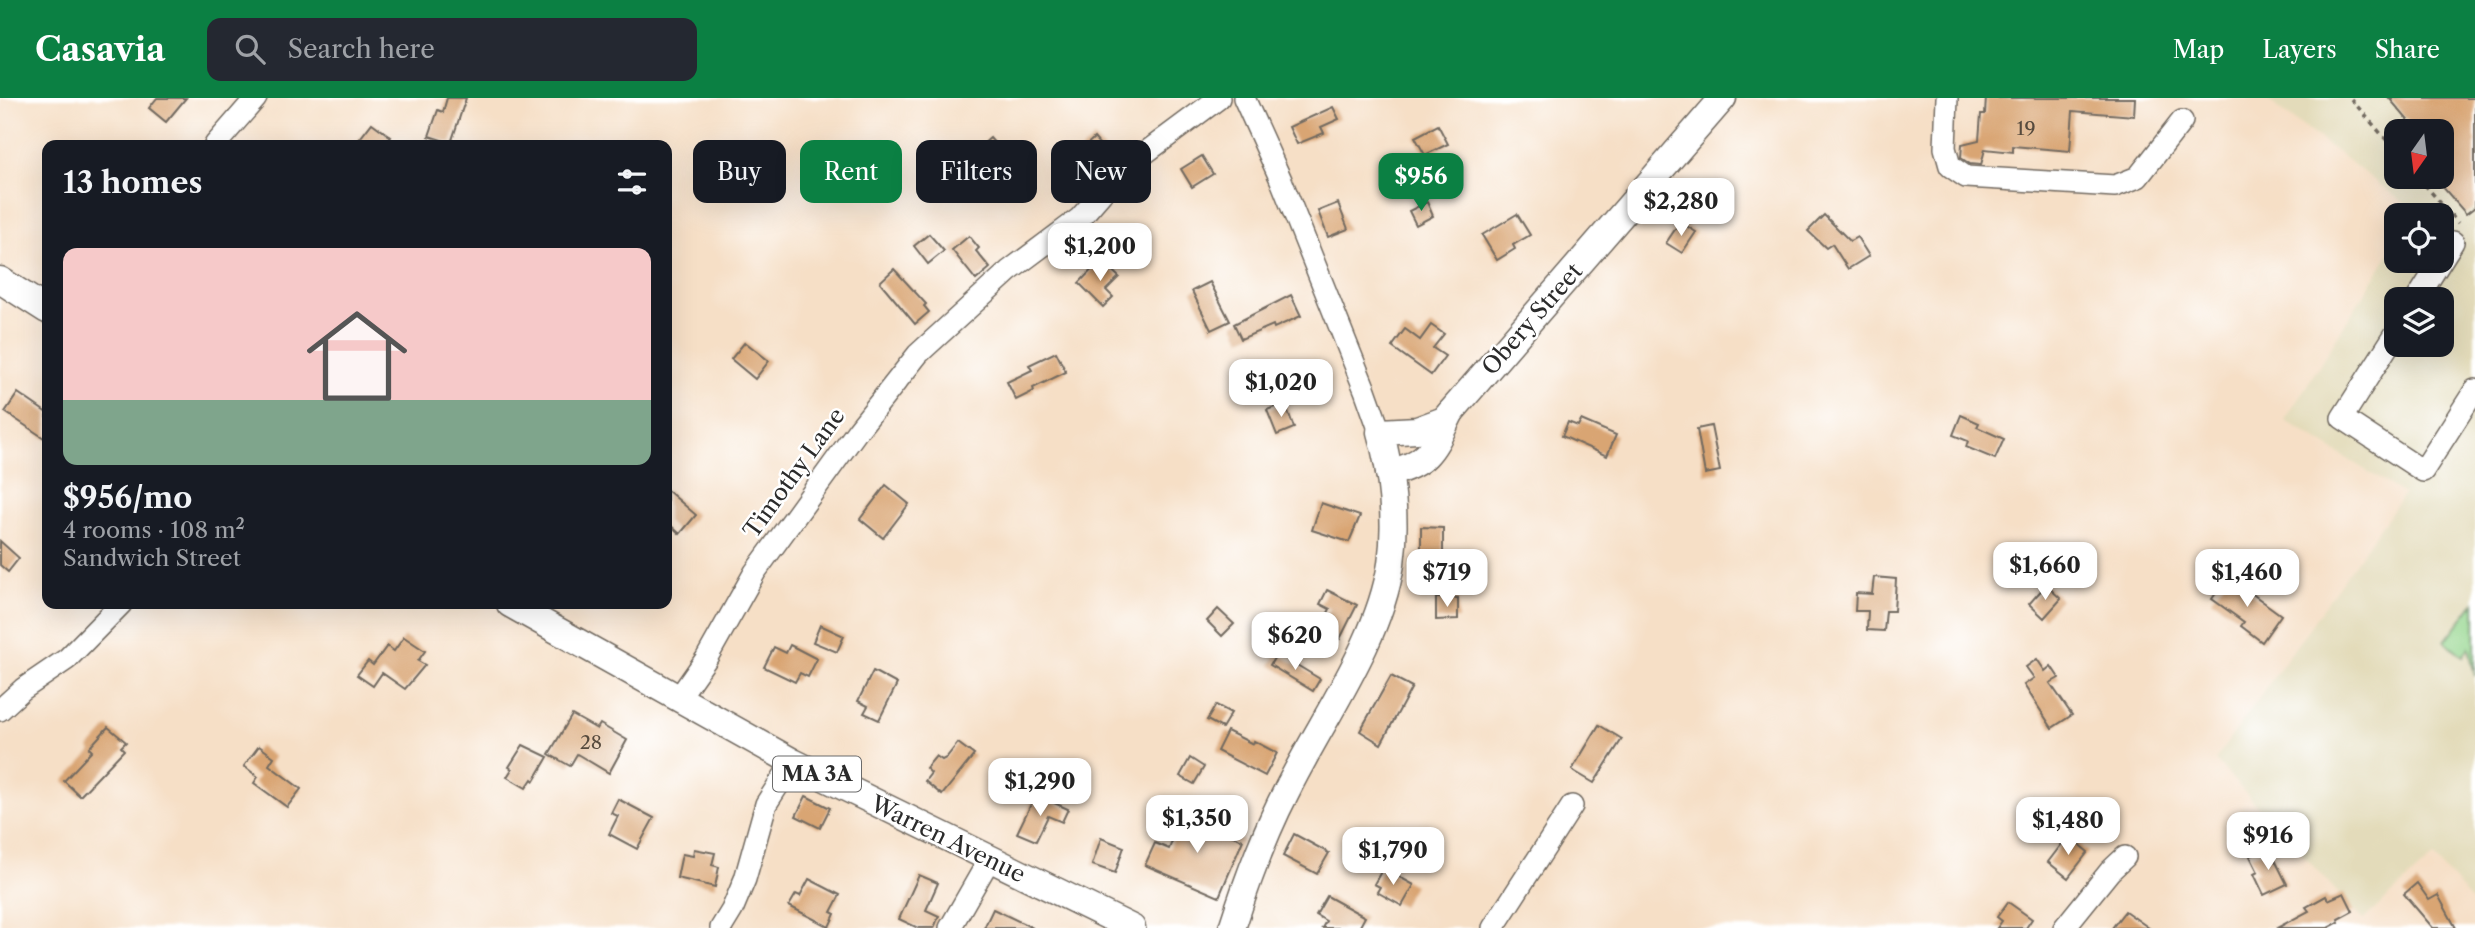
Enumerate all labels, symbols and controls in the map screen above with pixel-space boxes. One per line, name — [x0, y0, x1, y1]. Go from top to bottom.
search box — [207, 18, 697, 81]
text: Casavia — [35, 29, 165, 70]
icon: search — [231, 30, 269, 68]
text: Search here — [287, 33, 435, 65]
text: Map — [2173, 35, 2224, 64]
text: Layers — [2262, 35, 2337, 64]
text: Share — [2375, 35, 2440, 64]
house number: 19 — [2016, 117, 2036, 140]
north arrow — [2384, 119, 2454, 189]
map controls — [2384, 119, 2454, 357]
chip: Buy — [693, 140, 786, 203]
chip: Rent — [800, 140, 902, 203]
chip: Filters — [916, 140, 1037, 203]
chip: New — [1051, 140, 1151, 203]
pin: $956 — [1380, 153, 1462, 213]
text: $956 — [1394, 162, 1448, 190]
icon: filters — [613, 163, 651, 201]
text: 13 homes — [63, 164, 202, 201]
pin: $2,280 — [1624, 178, 1738, 238]
text: $2,280 — [1643, 187, 1719, 215]
button: locate — [2384, 203, 2454, 273]
pin: $1,200 — [1043, 223, 1157, 283]
text: $1,200 — [1064, 232, 1136, 260]
street label: Obery Street — [1476, 257, 1588, 381]
button: layers — [2384, 287, 2454, 357]
icon: home — [294, 293, 420, 419]
pin: $1,020 — [1224, 360, 1338, 419]
text: $1,020 — [1245, 368, 1317, 396]
street label: Timothy Lane — [737, 402, 851, 544]
text: $956/mo — [63, 479, 192, 516]
text: 4 rooms · 108 m² — [63, 516, 245, 544]
pin: $1,660 — [1988, 542, 2102, 602]
text: Sandwich Street — [63, 544, 241, 572]
pin: $719 — [1406, 550, 1488, 609]
pin: $1,460 — [2190, 550, 2304, 609]
text: $1,660 — [2009, 551, 2081, 579]
text: $719 — [1423, 558, 1471, 586]
text: $1,460 — [2211, 558, 2283, 586]
pin: $620 — [1254, 612, 1336, 672]
text: $620 — [1268, 621, 1322, 649]
house number: 28 — [580, 731, 602, 754]
road number: MA 3A — [773, 756, 861, 792]
pin: $1,290 — [983, 758, 1097, 818]
text: $1,290 — [1004, 767, 1076, 795]
street label: Warren Avenue — [865, 789, 1030, 889]
pin: $1,350 — [1140, 796, 1254, 855]
pin: $1,480 — [2011, 798, 2125, 857]
text: $1,350 — [1162, 804, 1232, 832]
text: $1,480 — [2032, 806, 2104, 834]
pin: $916 — [2227, 812, 2309, 872]
text: $916 — [2243, 821, 2293, 849]
pin: $1,790 — [1336, 828, 1450, 887]
text: $1,790 — [1358, 836, 1428, 864]

